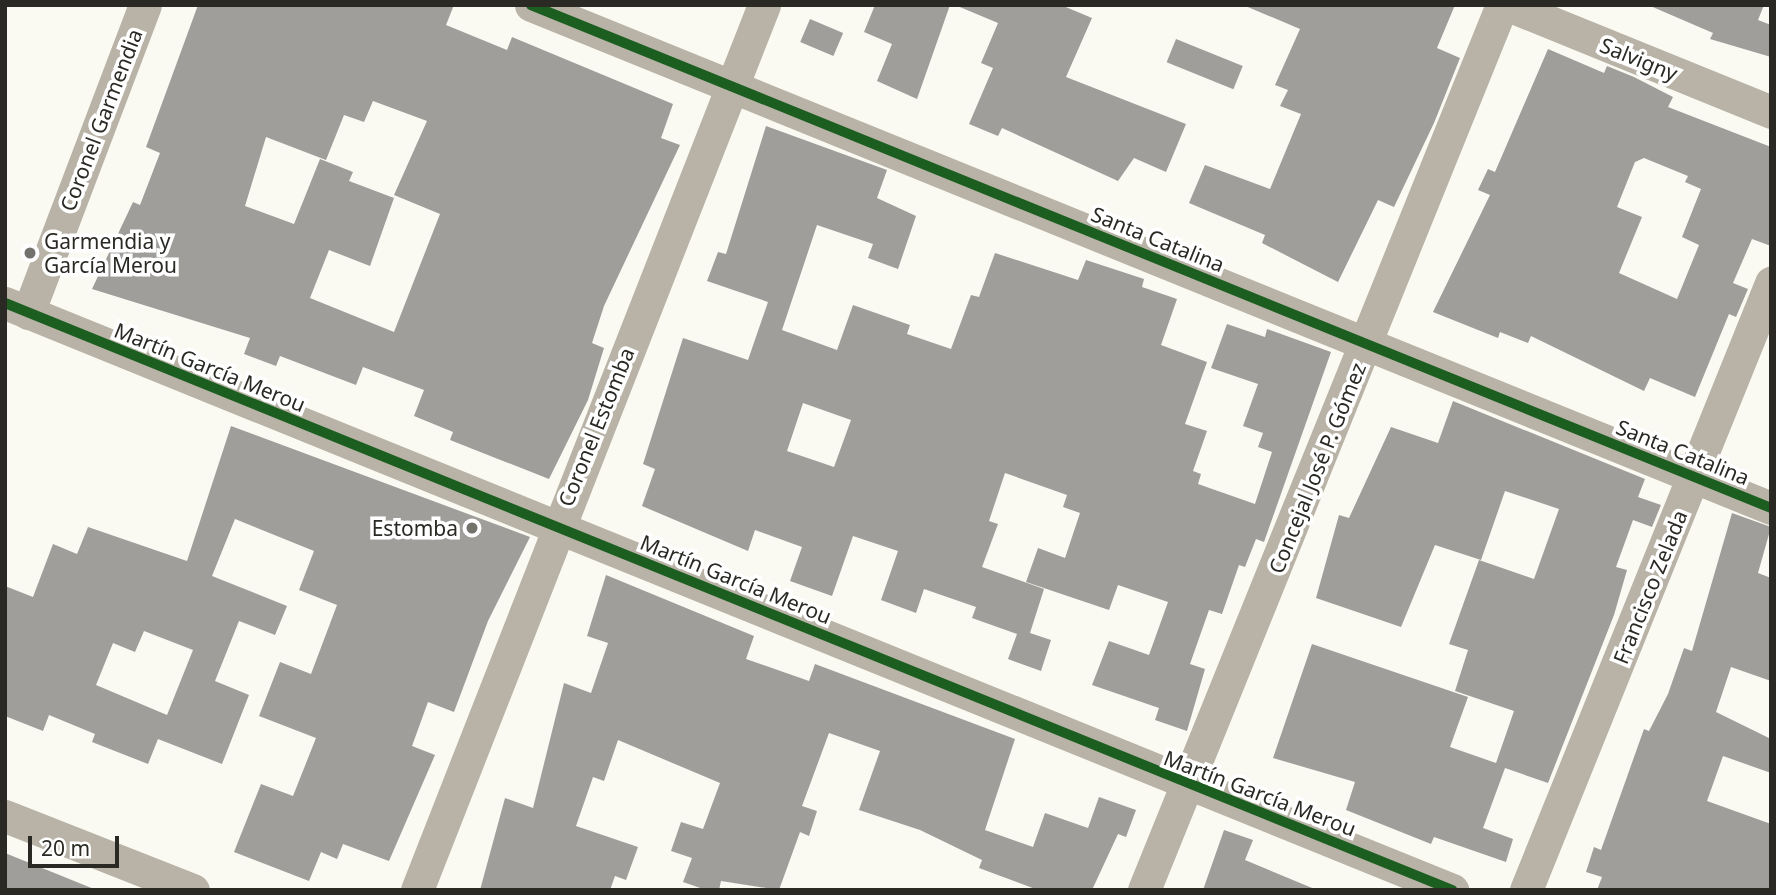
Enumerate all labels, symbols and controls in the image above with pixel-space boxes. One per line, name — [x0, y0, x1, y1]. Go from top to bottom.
street label: Coronel Garmendia — [55, 25, 147, 215]
street label: Salvigny — [1597, 32, 1681, 86]
street label: Santa Catalina — [1088, 201, 1228, 277]
place label: Garmendia y García Merou — [44, 228, 177, 278]
marker: Garmendia y García Merou — [22, 245, 38, 261]
street label: Martín García Merou — [111, 317, 309, 417]
street label: Coronel Estomba — [553, 344, 639, 510]
street label: Concejal José P. Gómez — [1263, 359, 1371, 577]
street label: Santa Catalina — [1613, 414, 1753, 490]
street label: Francisco Zelada — [1608, 506, 1692, 668]
place label: Estomba — [372, 515, 458, 541]
marker: Estomba — [464, 520, 480, 536]
street label: Martín García Merou — [637, 529, 835, 629]
street label: Martín García Merou — [1160, 745, 1360, 841]
scale bar — [32, 822, 122, 866]
text: 20 m — [41, 834, 90, 862]

